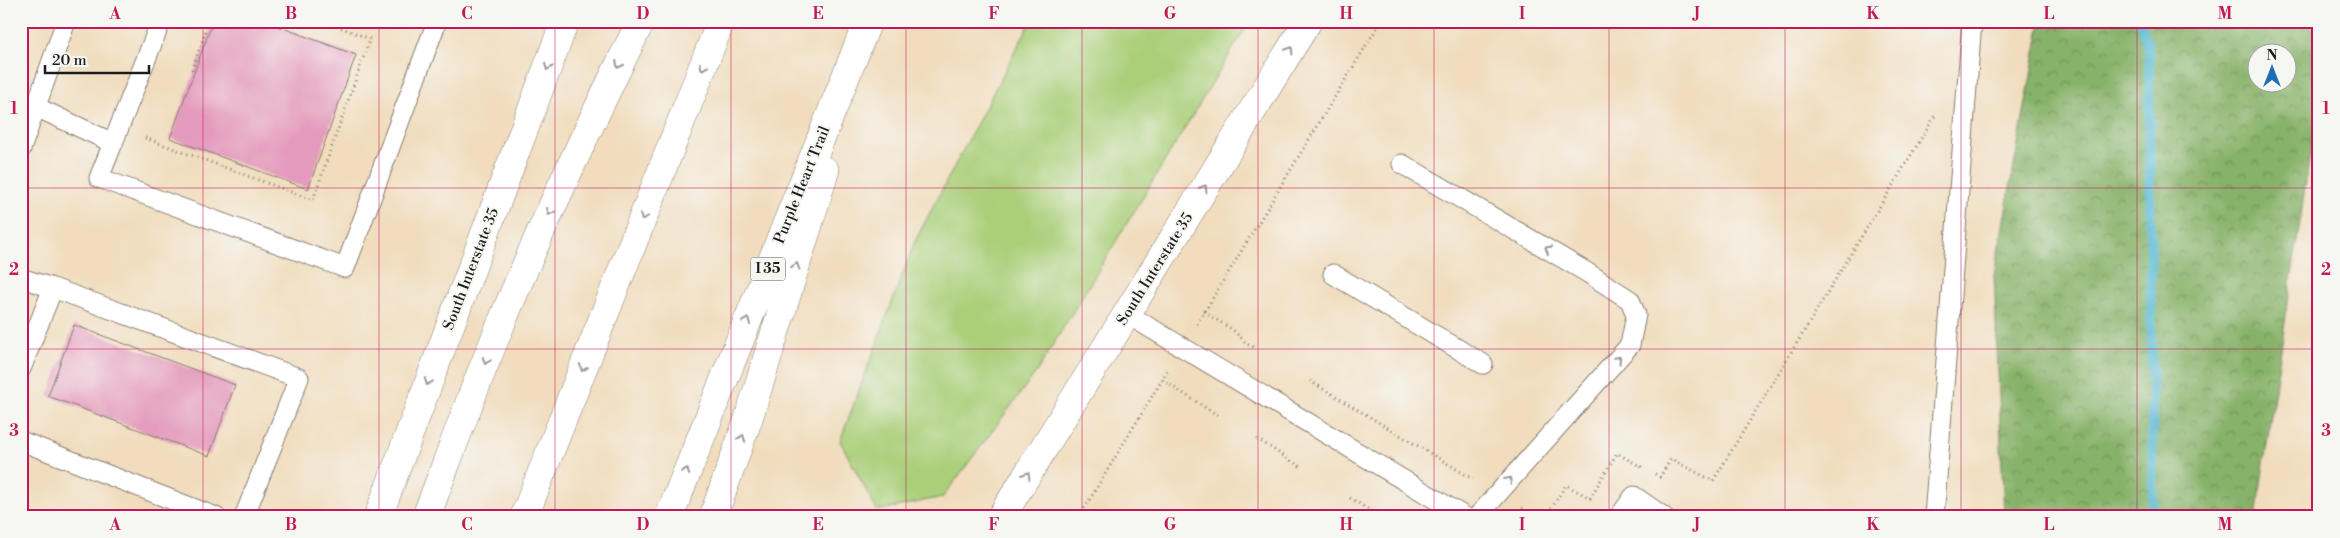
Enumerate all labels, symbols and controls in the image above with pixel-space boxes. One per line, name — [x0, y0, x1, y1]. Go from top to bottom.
text: A — [108, 4, 121, 24]
text: B — [285, 4, 297, 24]
text: C — [461, 4, 473, 24]
text: D — [637, 4, 650, 24]
text: E — [812, 4, 824, 24]
text: F — [988, 4, 1000, 24]
text: G — [1164, 4, 1177, 24]
text: H — [1339, 4, 1353, 24]
text: I — [1519, 4, 1525, 24]
text: J — [1692, 4, 1700, 24]
text: K — [1867, 4, 1881, 24]
text: L — [2044, 4, 2055, 24]
text: M — [2218, 4, 2233, 24]
scale bar — [45, 42, 149, 74]
north arrow — [2248, 42, 2298, 92]
one-way arrow — [1284, 46, 1293, 56]
text: N — [2266, 47, 2278, 65]
text: 20 m — [52, 51, 87, 70]
one-way arrow — [615, 60, 625, 69]
one-way arrow — [544, 62, 554, 71]
one-way arrow — [699, 62, 709, 70]
text: 1 — [10, 99, 18, 119]
text: 1 — [2322, 99, 2330, 119]
street label: Purple Heart Trail — [770, 123, 835, 247]
one-way arrow — [1198, 185, 1208, 194]
street label: South Interstate 35 — [439, 205, 503, 333]
one-way arrow — [546, 207, 556, 216]
street label: South Interstate 35 — [1113, 209, 1197, 329]
one-way arrow — [639, 213, 649, 221]
one-way arrow — [1544, 245, 1553, 255]
road number: I 35 — [750, 258, 786, 280]
text: 2 — [9, 260, 19, 280]
text: 2 — [2321, 260, 2331, 280]
one-way arrow — [790, 263, 800, 271]
one-way arrow — [741, 317, 752, 326]
one-way arrow — [481, 356, 492, 365]
one-way arrow — [1612, 356, 1621, 365]
one-way arrow — [579, 364, 589, 372]
one-way arrow — [424, 377, 434, 386]
text: 3 — [9, 421, 19, 441]
text: 3 — [2321, 421, 2331, 441]
one-way arrow — [736, 434, 746, 443]
one-way arrow — [680, 467, 691, 476]
one-way arrow — [1021, 472, 1030, 481]
one-way arrow — [1503, 476, 1512, 485]
text: A — [108, 515, 121, 535]
text: B — [285, 515, 297, 535]
text: C — [461, 515, 473, 535]
text: D — [637, 515, 650, 535]
text: E — [812, 515, 824, 535]
text: F — [988, 515, 1000, 535]
text: G — [1164, 515, 1177, 535]
text: H — [1339, 515, 1353, 535]
text: I — [1519, 515, 1525, 535]
text: J — [1692, 515, 1700, 535]
text: K — [1867, 515, 1881, 535]
text: L — [2044, 515, 2055, 535]
text: M — [2218, 515, 2233, 535]

